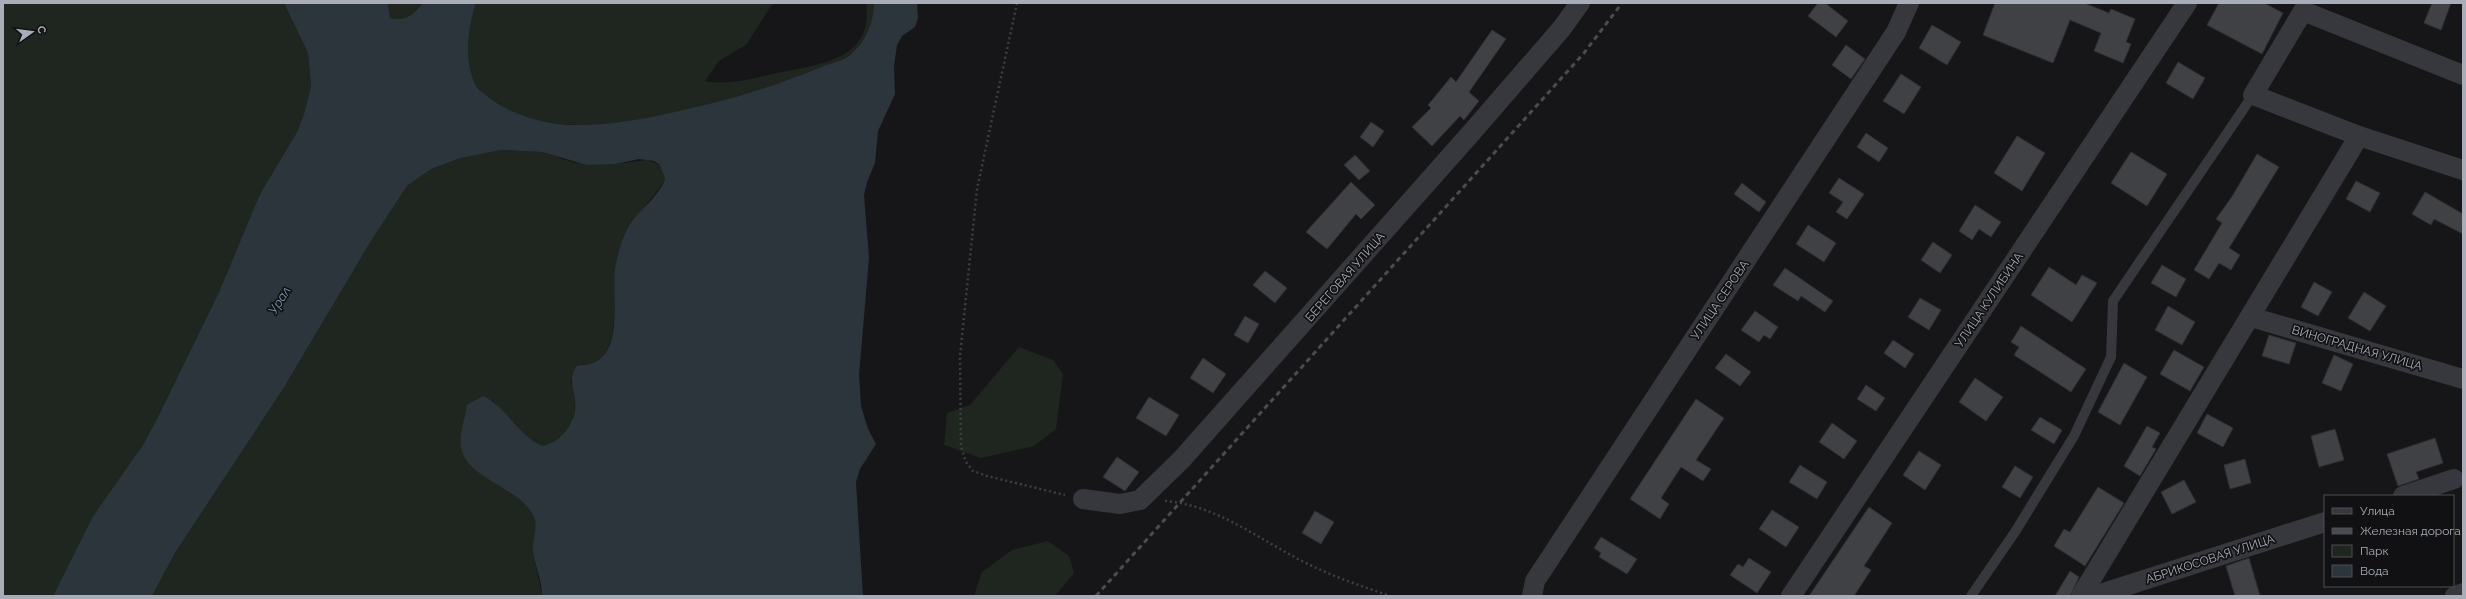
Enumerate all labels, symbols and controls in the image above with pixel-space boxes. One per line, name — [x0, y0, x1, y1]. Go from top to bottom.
north arrow — [12, 12, 52, 52]
text: С — [34, 24, 49, 35]
street label: БЕРЕГОВАЯ УЛИЦА — [1302, 229, 1388, 325]
street label: УЛИЦА КУЛИБИНА — [1952, 250, 2026, 350]
street label: УЛИЦА СЕРОВА — [1688, 258, 1752, 342]
water label: Урал — [265, 283, 294, 317]
street label: ВИНОГРАДНАЯ УЛИЦА — [2290, 323, 2424, 373]
legend — [2324, 495, 2454, 587]
text: Улица — [2360, 504, 2395, 518]
text: Железная дорога — [2360, 524, 2461, 538]
street label: АБРИКОСОВАЯ УЛИЦА — [2144, 532, 2276, 586]
text: Парк — [2360, 544, 2389, 558]
text: Вода — [2360, 564, 2389, 578]

